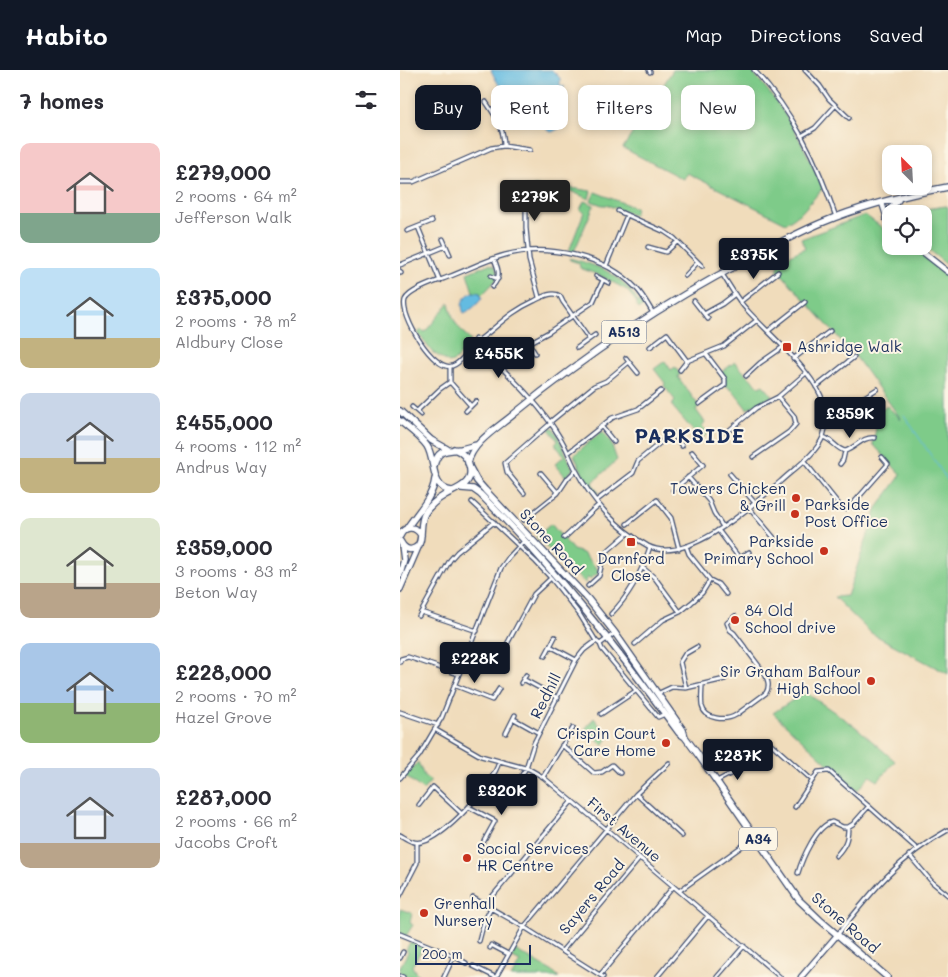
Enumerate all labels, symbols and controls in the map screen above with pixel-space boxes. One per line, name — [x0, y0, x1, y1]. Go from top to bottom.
text: Habito — [25, 20, 108, 51]
text: Map — [685, 23, 722, 47]
text: Directions — [750, 23, 842, 47]
text: Saved — [870, 23, 923, 47]
chip: Buy — [415, 85, 481, 130]
chip: Rent — [491, 85, 568, 130]
chip: Filters — [578, 85, 671, 130]
chip: New — [681, 85, 755, 130]
icon: filters — [352, 86, 380, 114]
text: 7 homes — [20, 87, 104, 114]
north arrow — [882, 145, 932, 195]
map controls — [882, 145, 932, 255]
text: £279,000 — [175, 158, 271, 185]
icon: home — [60, 163, 120, 223]
pin: £279K — [500, 180, 570, 222]
text: 2 rooms · 64 m² — [175, 185, 297, 206]
text: £279K — [511, 185, 559, 206]
button: locate — [882, 205, 932, 255]
text: Jefferson Walk — [175, 206, 292, 227]
pin: £375K — [719, 238, 789, 280]
text: £375K — [730, 243, 778, 264]
text: £375,000 — [175, 283, 272, 310]
icon: home — [60, 288, 120, 348]
text: 2 rooms · 78 m² — [175, 310, 296, 331]
road number: A513 — [602, 320, 646, 344]
text: Aldbury Close — [175, 331, 283, 352]
pin: £455K — [464, 336, 534, 379]
place label: Ashridge Walk — [797, 336, 902, 356]
marker: Ashridge Walk — [781, 341, 793, 353]
text: £455K — [474, 342, 524, 363]
pin: £359K — [815, 396, 885, 439]
text: £359K — [825, 402, 875, 423]
text: £455,000 — [175, 408, 273, 435]
icon: home — [60, 413, 120, 473]
district label: PARKSIDE — [635, 422, 745, 448]
text: 4 rooms · 112 m² — [175, 435, 301, 456]
text: Andrus Way — [175, 456, 267, 477]
place label: Towers Chicken & Grill — [670, 478, 786, 515]
marker: Towers Chicken & Grill — [790, 492, 802, 504]
place label: Parkside Post Office — [805, 494, 888, 531]
street label: Stone Road — [516, 504, 588, 579]
marker: Parkside Post Office — [789, 508, 801, 520]
place label: Parkside Primary School — [704, 531, 814, 568]
text: £359,000 — [175, 533, 273, 560]
marker: Darnford Close — [625, 536, 637, 548]
icon: home — [60, 538, 120, 598]
marker: Parkside Primary School — [818, 545, 830, 557]
place label: Darnford Close — [597, 548, 665, 585]
text: 3 rooms · 83 m² — [175, 560, 297, 581]
text: Beton Way — [175, 581, 258, 602]
place label: 84 Old School drive — [745, 600, 836, 637]
marker: 84 Old School drive — [729, 614, 741, 626]
pin: £228K — [440, 642, 510, 684]
text: £228K — [451, 647, 499, 668]
text: £228,000 — [175, 658, 272, 685]
place label: Sir Graham Balfour High School — [720, 661, 861, 698]
icon: home — [60, 663, 120, 723]
street label: Redhill — [525, 669, 565, 722]
marker: Sir Graham Balfour High School — [865, 675, 877, 687]
text: 2 rooms · 70 m² — [175, 685, 296, 706]
text: Hazel Grove — [175, 706, 272, 727]
place label: Crispin Court Care Home — [557, 723, 656, 760]
marker: Crispin Court Care Home — [660, 737, 672, 749]
pin: £287K — [703, 738, 773, 781]
text: £287K — [714, 744, 762, 765]
pin: £320K — [467, 774, 537, 816]
text: £320K — [477, 779, 527, 800]
text: £287,000 — [175, 783, 271, 810]
icon: home — [60, 788, 120, 848]
street label: First Avenue — [583, 792, 666, 866]
text: 2 rooms · 66 m² — [175, 810, 297, 831]
road number: A34 — [739, 828, 777, 851]
text: Jacobs Croft — [175, 831, 278, 852]
place label: Social Services HR Centre — [477, 838, 589, 875]
marker: Social Services HR Centre — [461, 852, 473, 864]
street label: Sayers Road — [554, 855, 628, 938]
street label: Stone Road — [808, 887, 884, 957]
place label: Grenhall Nursery — [434, 893, 496, 930]
marker: Grenhall Nursery — [418, 907, 430, 919]
scale bar — [415, 942, 531, 965]
text: 200 m — [422, 944, 463, 963]

